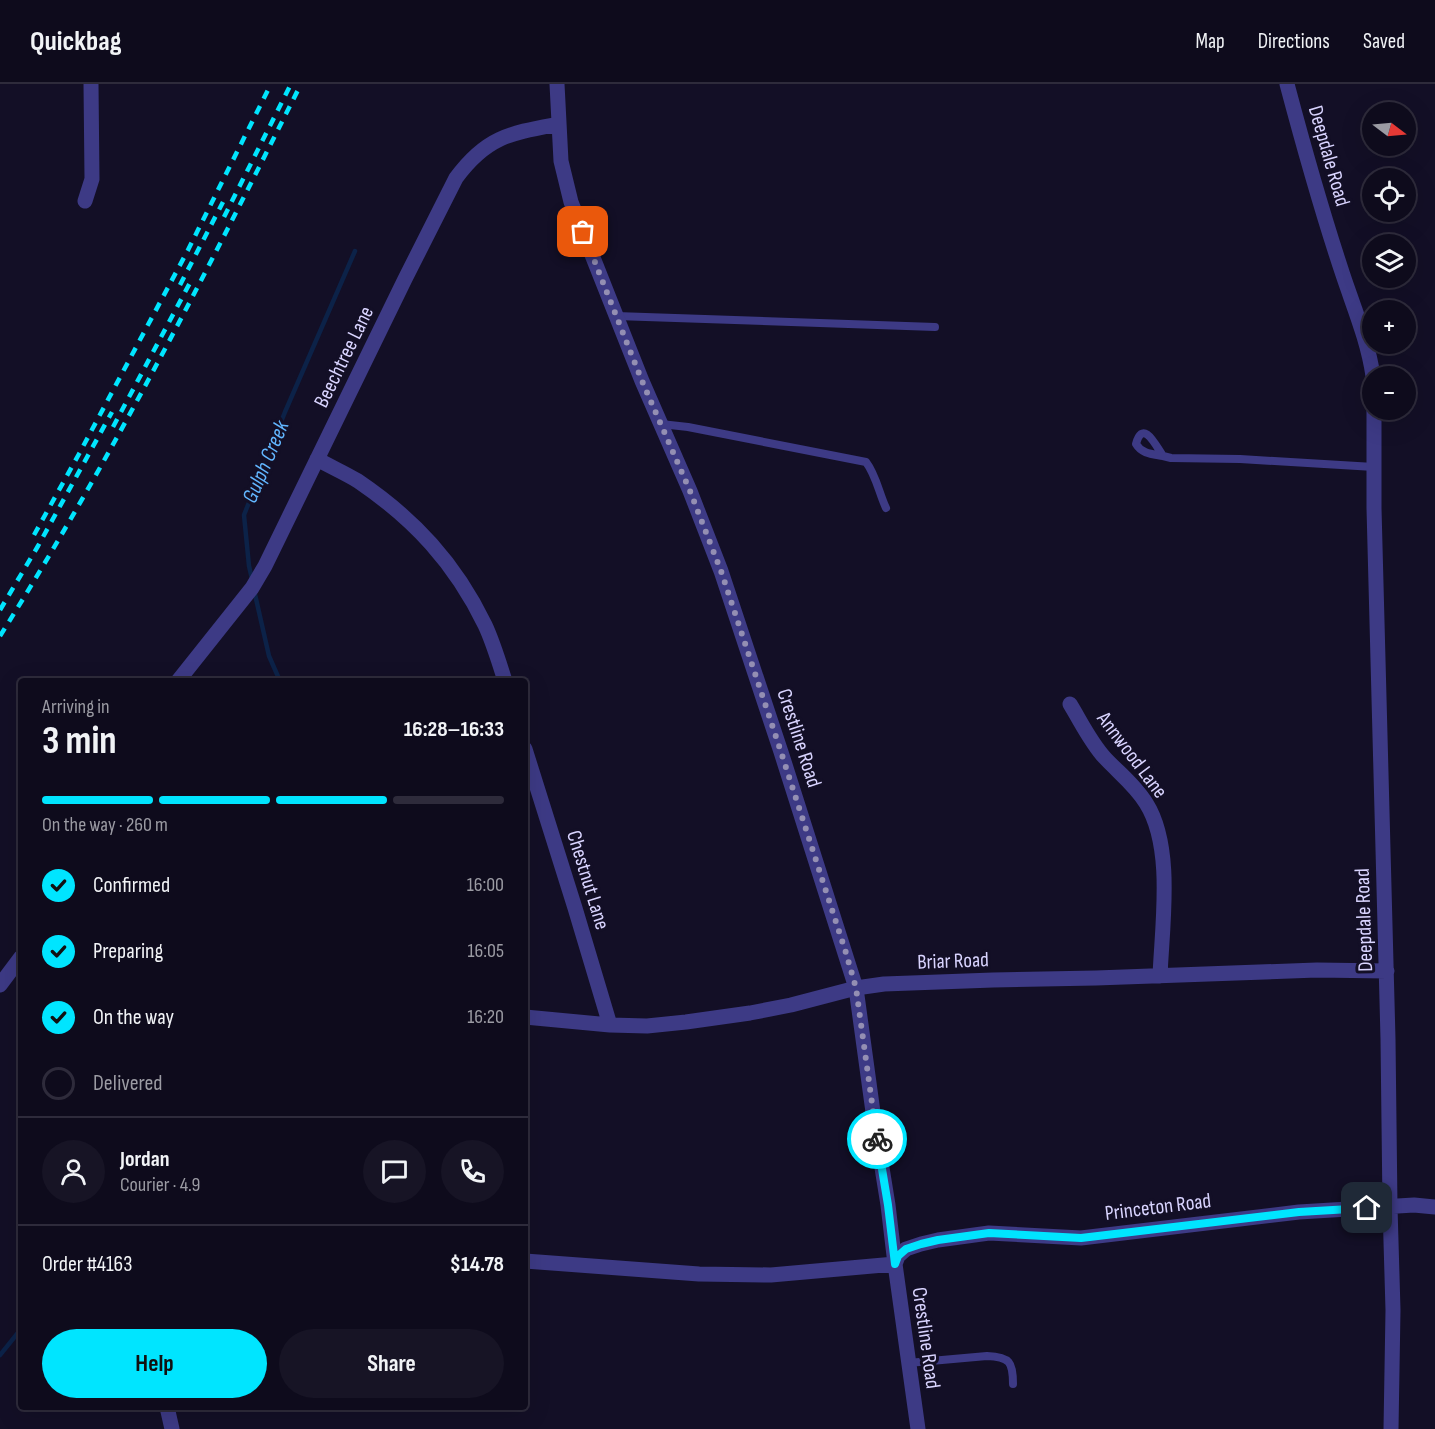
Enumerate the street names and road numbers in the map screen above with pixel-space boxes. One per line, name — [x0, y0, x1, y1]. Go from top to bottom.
street label: Deepdale Road — [1303, 103, 1355, 209]
street label: Beechtree Lane — [309, 302, 379, 412]
street label: Crestline Road — [771, 686, 827, 790]
street label: Annwood Lane — [1091, 706, 1173, 803]
street label: Chestnut Lane — [561, 827, 615, 933]
street label: Deepdale Road — [1350, 868, 1378, 972]
street label: Briar Road — [917, 947, 989, 975]
street label: Princeton Road — [1103, 1188, 1213, 1226]
street label: Crestline Road — [907, 1286, 945, 1390]

